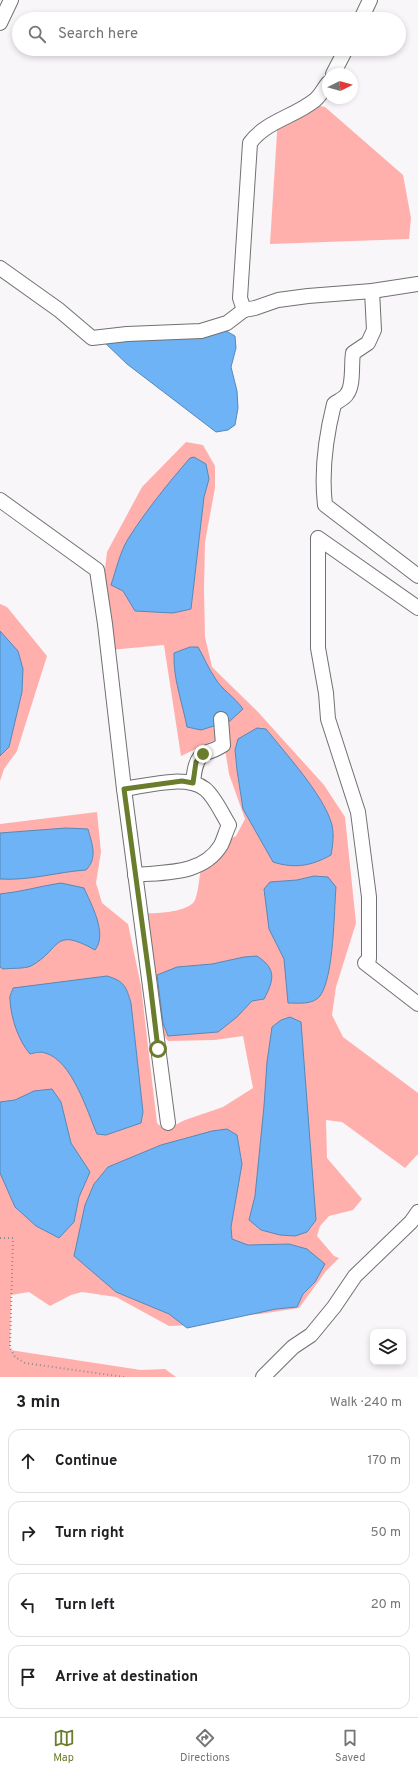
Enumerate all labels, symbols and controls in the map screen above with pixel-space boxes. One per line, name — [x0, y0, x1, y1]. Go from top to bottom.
search box — [12, 12, 406, 56]
icon: search — [26, 23, 48, 45]
text: Search here — [58, 25, 138, 44]
north arrow — [322, 68, 358, 104]
route end — [194, 745, 212, 763]
route start — [149, 1040, 167, 1058]
map controls — [370, 1329, 406, 1365]
button: layers — [370, 1329, 406, 1365]
text: 3 min — [16, 1392, 60, 1414]
text: Walk · 240 m — [330, 1395, 402, 1411]
icon: ahead — [17, 1450, 39, 1472]
text: Continue — [55, 1452, 117, 1471]
text: 170 m — [367, 1453, 401, 1469]
icon: right — [17, 1522, 39, 1544]
text: Turn right — [55, 1524, 124, 1543]
text: 50 m — [371, 1525, 401, 1541]
icon: left — [17, 1594, 39, 1616]
text: Turn left — [55, 1596, 115, 1615]
text: 20 m — [371, 1597, 401, 1613]
icon: arrive — [17, 1666, 39, 1688]
text: Arrive at destination — [55, 1668, 198, 1687]
tab: Map — [53, 1727, 75, 1765]
tab: Directions — [180, 1727, 230, 1765]
tab: Saved — [335, 1727, 365, 1765]

